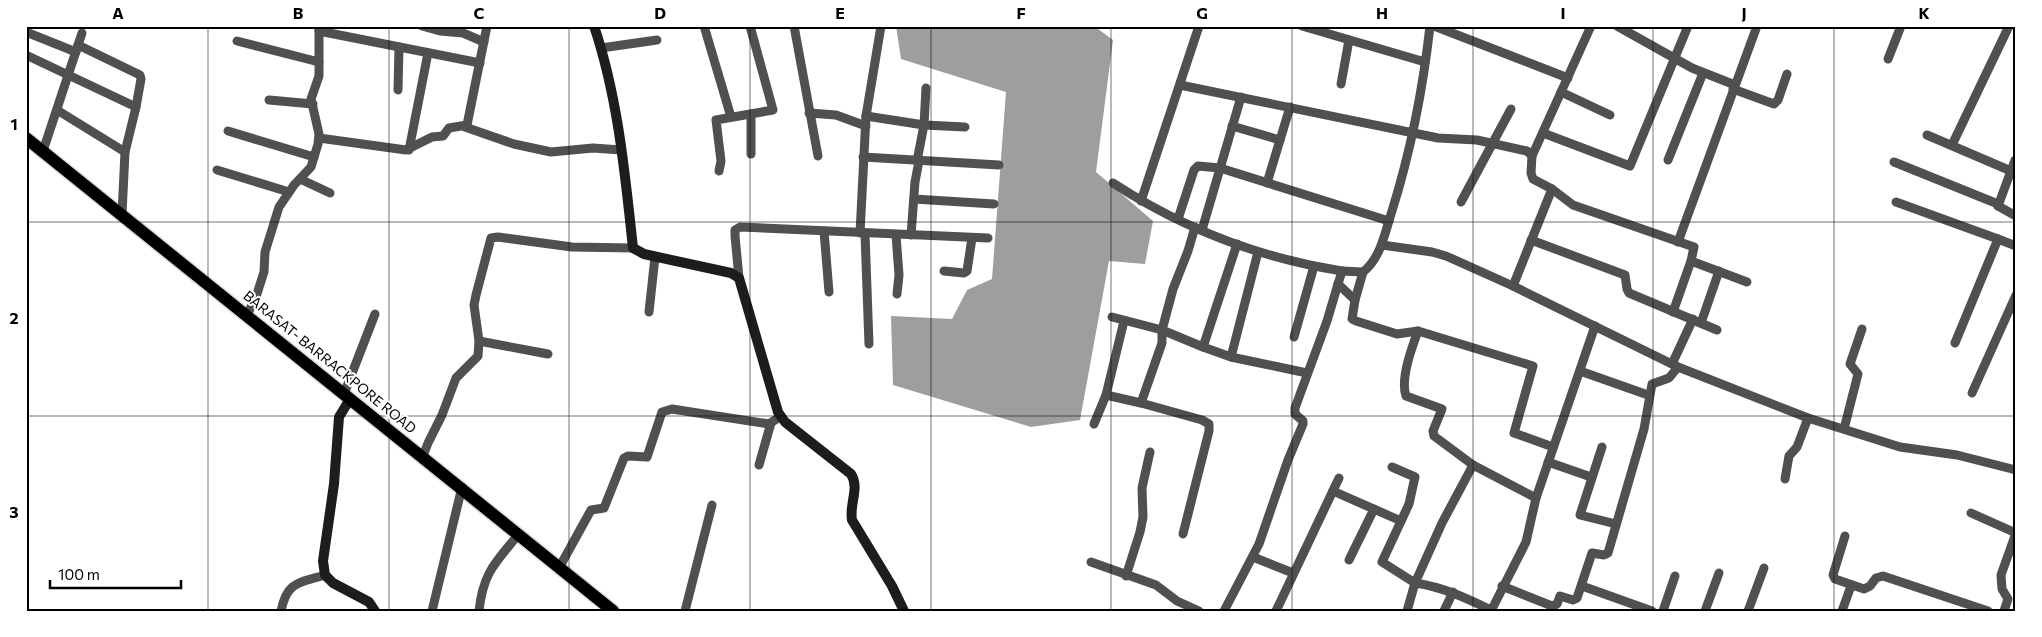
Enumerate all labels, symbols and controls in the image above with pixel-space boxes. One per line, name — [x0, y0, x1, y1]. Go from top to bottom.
text: A — [112, 3, 124, 22]
text: B — [293, 3, 304, 22]
text: C — [474, 3, 485, 22]
text: D — [654, 3, 666, 22]
text: E — [835, 3, 845, 22]
text: F — [1016, 3, 1026, 22]
text: G — [1196, 3, 1208, 22]
text: H — [1376, 3, 1388, 22]
text: I — [1560, 3, 1566, 22]
text: J — [1741, 3, 1747, 22]
text: K — [1918, 3, 1930, 22]
text: 1 — [10, 114, 18, 133]
street label: BARASAT- BARRACKPORE ROAD — [240, 287, 420, 437]
text: 2 — [9, 308, 19, 327]
text: 3 — [9, 502, 19, 521]
scale bar — [50, 557, 181, 589]
text: 100 m — [58, 565, 100, 583]

